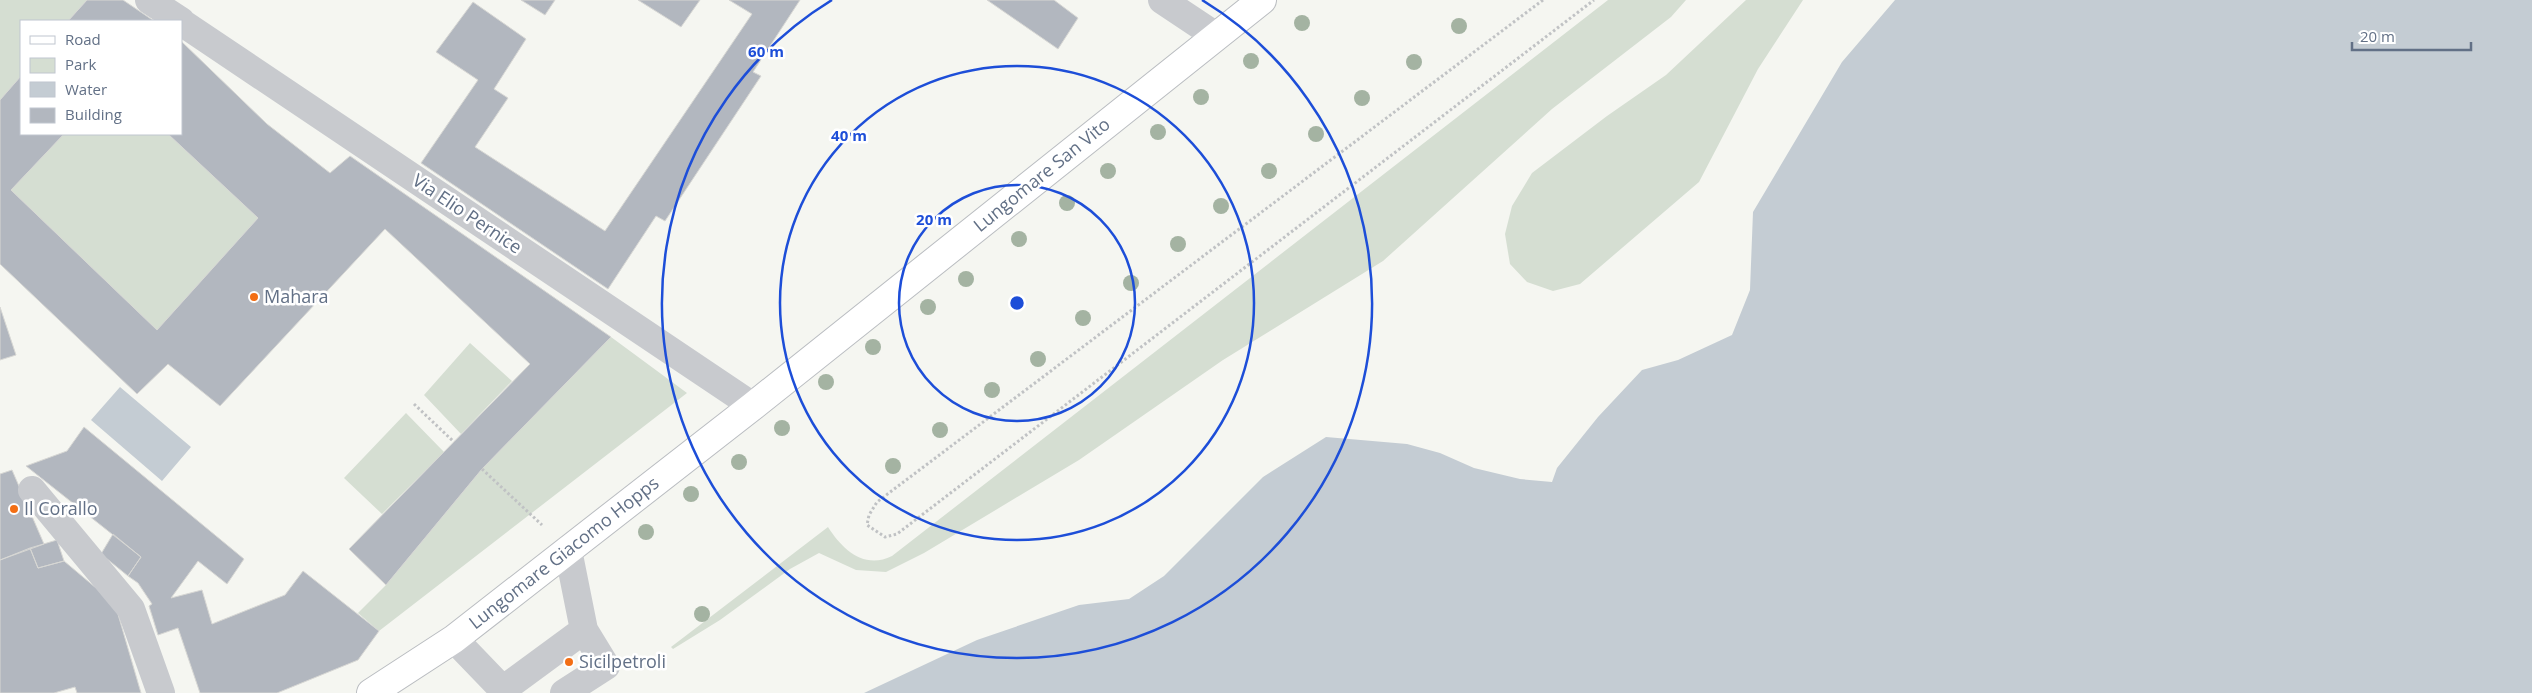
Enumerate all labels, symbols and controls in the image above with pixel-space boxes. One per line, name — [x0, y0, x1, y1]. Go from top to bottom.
legend — [20, 20, 182, 135]
scale bar — [2352, 20, 2471, 52]
text: 20 m — [2360, 26, 2395, 46]
text: Road — [65, 29, 101, 49]
text: 60 m — [748, 41, 784, 61]
text: Park — [65, 54, 96, 74]
text: Water — [65, 79, 107, 99]
text: Building — [65, 104, 122, 124]
street label: Lungomare San Vito — [968, 112, 1115, 237]
text: 40 m — [831, 125, 867, 145]
street label: Via Elio Pernice — [408, 168, 527, 259]
text: 20 m — [916, 209, 952, 229]
place label: Mahara — [264, 284, 329, 308]
marker: Mahara — [248, 291, 260, 303]
centre of rings — [1008, 294, 1026, 312]
street label: Lungomare Giacomo Hopps — [463, 470, 663, 634]
place label: Il Corallo — [24, 496, 98, 520]
marker: Il Corallo — [8, 503, 20, 515]
place label: Sicilpetroli — [579, 649, 666, 673]
marker: Sicilpetroli — [563, 656, 575, 668]

